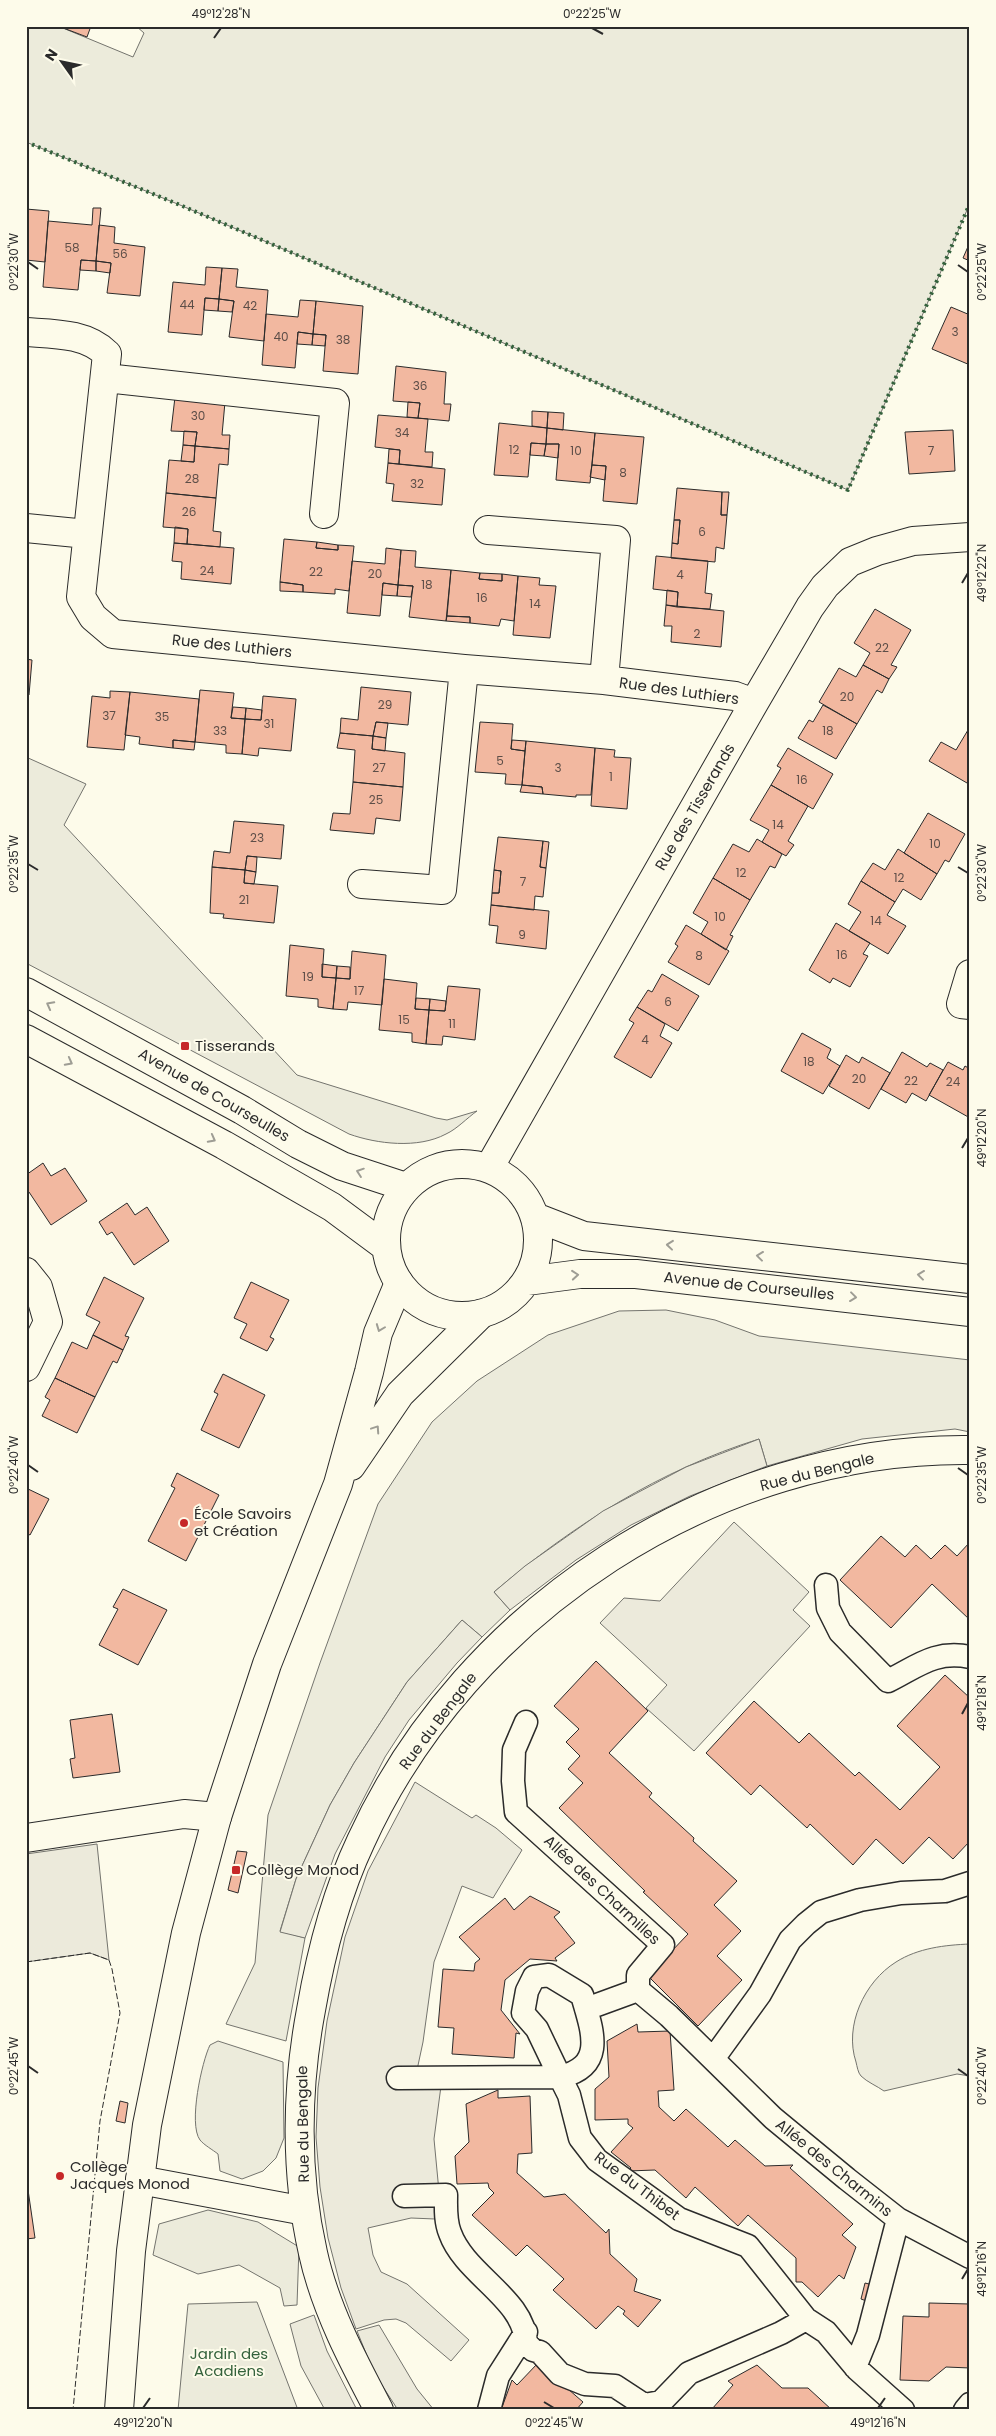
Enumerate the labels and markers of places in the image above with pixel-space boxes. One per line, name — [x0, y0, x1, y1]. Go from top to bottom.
place label: Tisserands — [195, 1035, 275, 1056]
marker: Tisserands — [179, 1040, 191, 1052]
place label: École Savoirs et Création — [194, 1503, 292, 1541]
marker: École Savoirs et Création — [178, 1517, 190, 1529]
place label: Collège Monod — [246, 1859, 359, 1880]
marker: Collège Monod — [230, 1864, 242, 1876]
place label: Collège Jacques Monod — [70, 2156, 190, 2194]
marker: Collège Jacques Monod — [54, 2170, 66, 2182]

